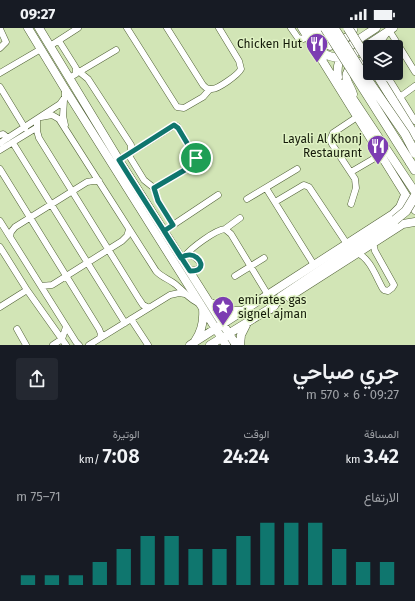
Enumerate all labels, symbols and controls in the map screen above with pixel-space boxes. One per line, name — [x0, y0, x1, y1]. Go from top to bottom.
text: 09:27 — [20, 5, 55, 23]
restaurant icon: Chicken Hut — [304, 31, 330, 64]
place label: Chicken Hut — [237, 37, 303, 51]
map controls — [363, 40, 403, 80]
button: layers — [363, 40, 403, 80]
place label: Layali Al Khonj Restaurant — [283, 132, 363, 160]
restaurant icon: Layali Al Khonj Restaurant — [365, 133, 391, 166]
pin — [179, 141, 213, 175]
icon: arrive — [185, 147, 207, 169]
place label: emirates gas signel ajman — [238, 293, 307, 321]
place icon: emirates gas signel ajman — [210, 294, 236, 327]
button: share — [16, 358, 58, 400]
text: جري صباحي — [293, 358, 399, 385]
text: 09:27 · 6 × 570 m — [306, 387, 399, 402]
text: الوتيرة — [113, 428, 140, 441]
text: الوقت — [243, 428, 269, 441]
text: المسافة — [364, 428, 399, 441]
text: 7:08 — [103, 444, 140, 468]
text: 24:24 — [223, 444, 269, 468]
text: 3.42 — [363, 444, 399, 468]
text: /km — [79, 453, 103, 466]
text: km — [345, 453, 363, 466]
text: 71–75 m — [16, 489, 61, 504]
text: الارتفاع — [364, 490, 399, 505]

